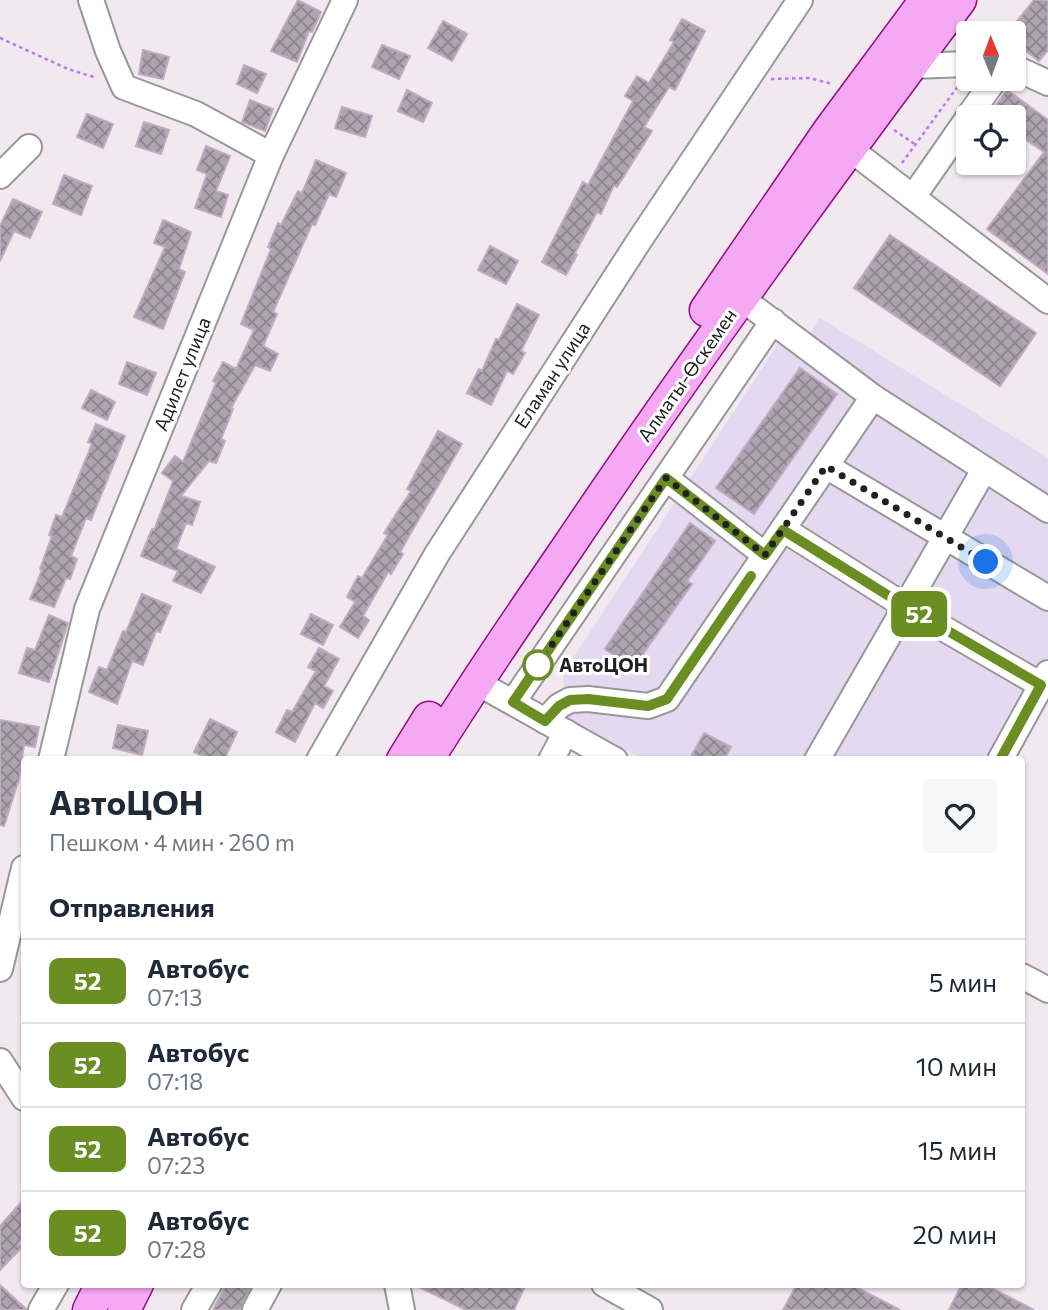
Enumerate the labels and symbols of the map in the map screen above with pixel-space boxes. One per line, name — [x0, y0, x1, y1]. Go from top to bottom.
north arrow — [956, 21, 1026, 91]
street label: Алматы-Өскемен — [632, 304, 741, 446]
street label: Адилет улица — [148, 314, 215, 434]
street label: Еламан улица — [509, 317, 594, 432]
your location — [968, 544, 1003, 579]
line badge: 52 — [888, 591, 950, 637]
marker: АвтоЦОН — [523, 650, 553, 680]
place label: АвтоЦОН — [559, 653, 648, 676]

